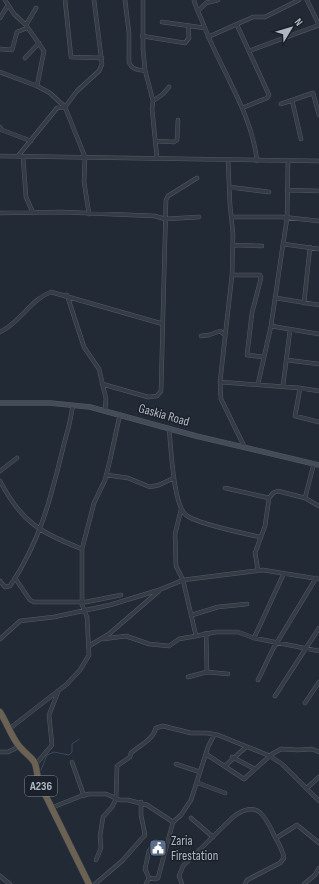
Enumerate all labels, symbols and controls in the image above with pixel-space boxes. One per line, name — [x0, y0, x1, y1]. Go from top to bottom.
north arrow — [271, 8, 311, 48]
text: N — [292, 16, 305, 29]
street label: Gaskia Road — [137, 400, 191, 430]
road number: A236 — [25, 776, 57, 796]
place label: Zaria Firestation — [171, 833, 218, 864]
public building icon: Zaria Firestation — [148, 838, 168, 858]

